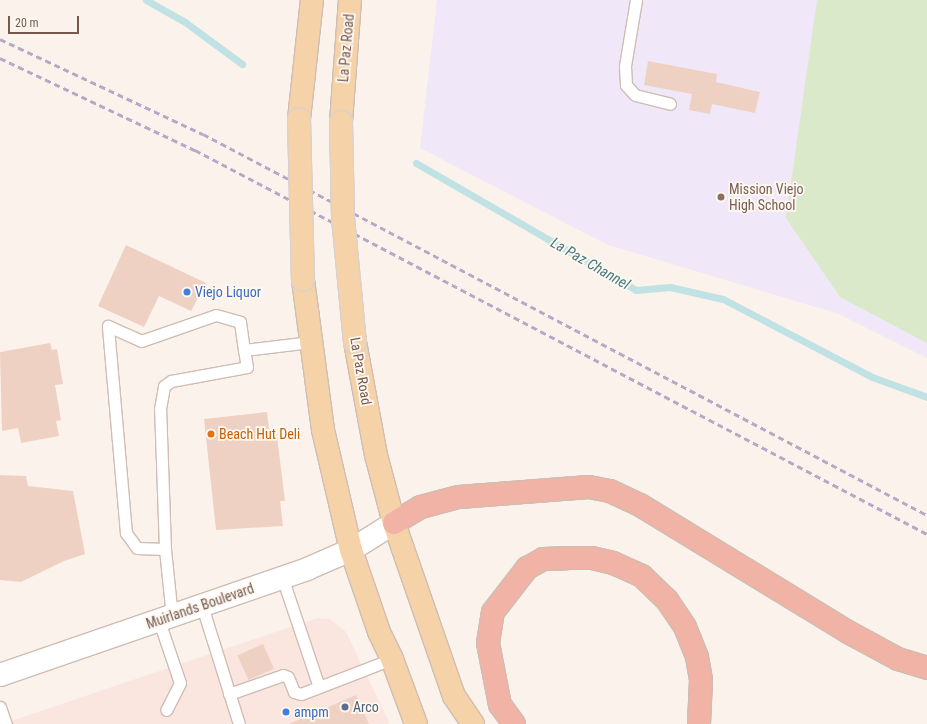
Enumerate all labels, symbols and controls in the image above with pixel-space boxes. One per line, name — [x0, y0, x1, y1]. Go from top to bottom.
scale bar — [10, 8, 81, 34]
street label: La Paz Road — [335, 13, 357, 83]
text: 20 m — [15, 16, 39, 30]
place label: Mission Viejo High School — [729, 181, 804, 214]
marker: Mission Viejo High School — [716, 192, 726, 202]
water label: La Paz Channel — [547, 234, 633, 294]
place label: Viejo Liquor — [195, 284, 261, 300]
marker: Viejo Liquor — [182, 287, 192, 297]
street label: La Paz Road — [347, 336, 375, 406]
place label: Beach Hut Deli — [219, 426, 300, 442]
marker: Beach Hut Deli — [206, 429, 216, 439]
street label: Muirlands Boulevard — [144, 580, 256, 632]
place label: Arco — [353, 699, 379, 715]
marker: Arco — [340, 702, 350, 712]
place label: ampm — [294, 704, 329, 720]
marker: ampm — [281, 707, 291, 717]

